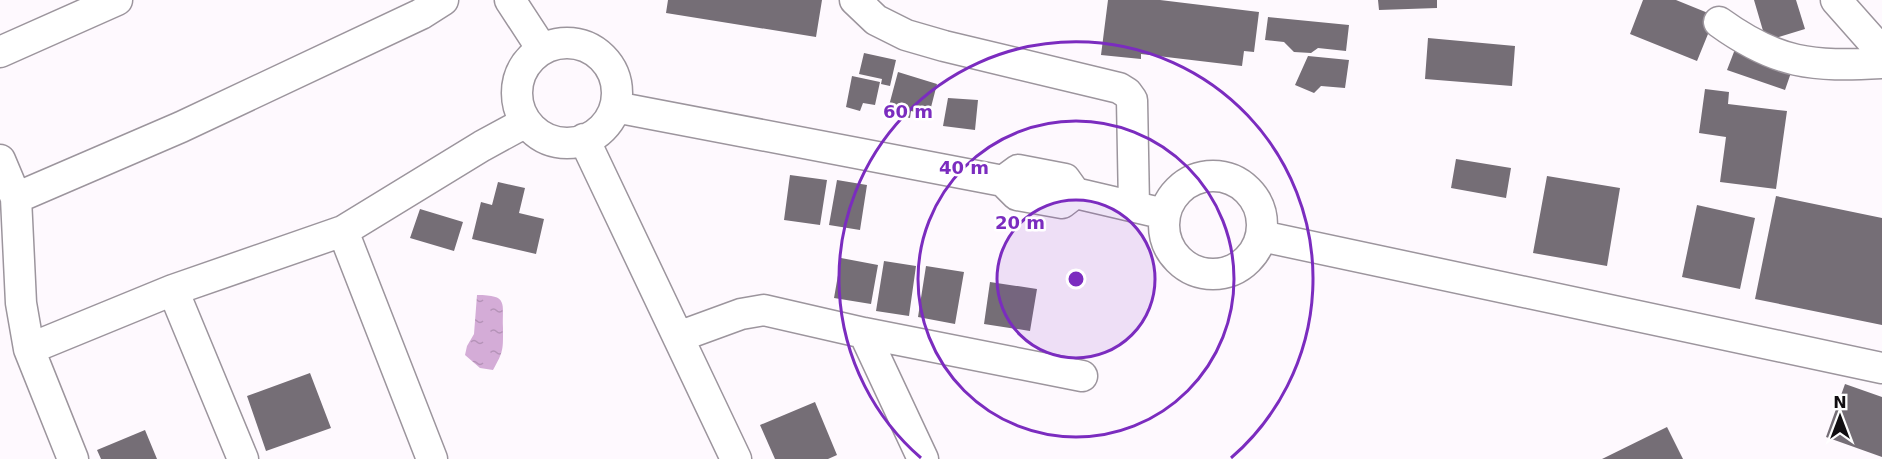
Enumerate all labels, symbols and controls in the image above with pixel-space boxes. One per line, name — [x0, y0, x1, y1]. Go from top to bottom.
text: 60 m — [883, 101, 933, 122]
text: 40 m — [939, 157, 989, 178]
text: 20 m — [995, 212, 1045, 233]
centre of rings — [1066, 269, 1086, 289]
north arrow — [1810, 387, 1870, 447]
text: N — [1833, 393, 1847, 412]

